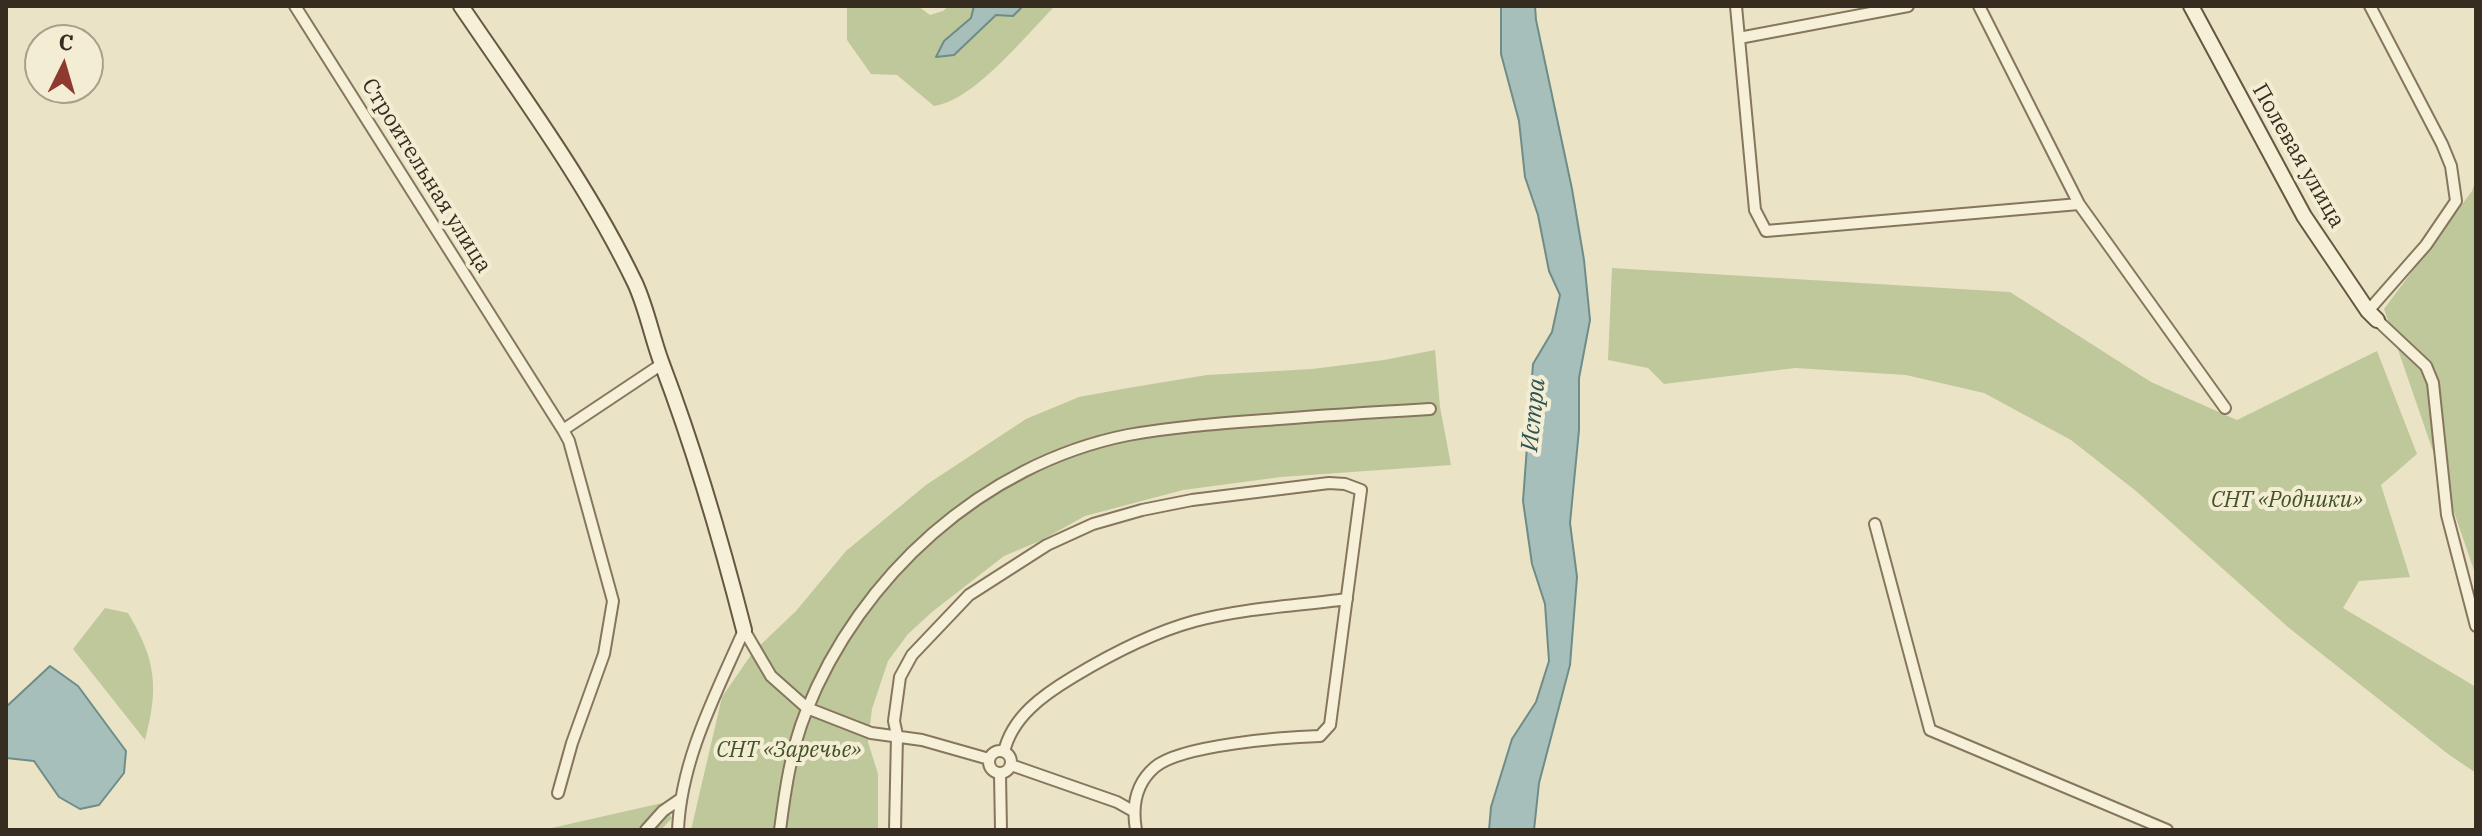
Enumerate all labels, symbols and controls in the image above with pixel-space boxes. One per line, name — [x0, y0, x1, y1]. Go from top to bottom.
north arrow — [24, 24, 104, 104]
text: С — [57, 27, 75, 57]
street label: Строительная улица — [355, 74, 497, 278]
street label: Полевая улица — [2246, 79, 2350, 233]
water label: Истра — [1516, 377, 1552, 453]
park label: СНТ «Родники» — [2211, 488, 2363, 514]
park label: СНТ «Заречье» — [716, 738, 862, 764]

